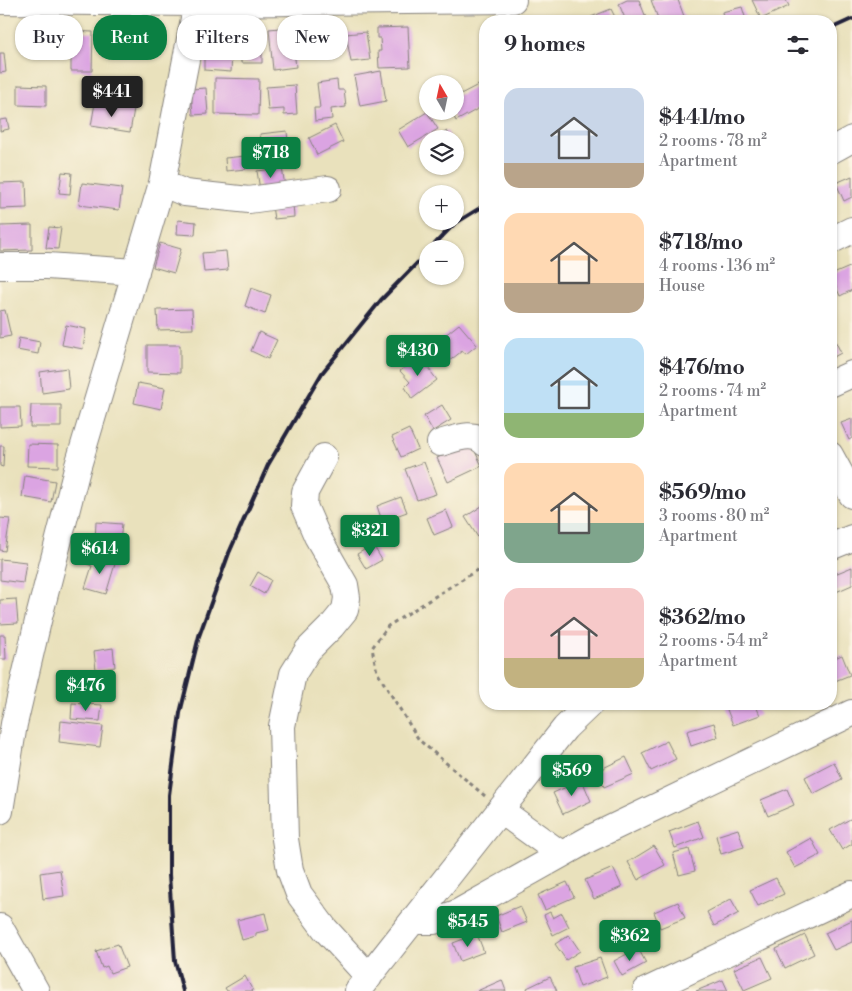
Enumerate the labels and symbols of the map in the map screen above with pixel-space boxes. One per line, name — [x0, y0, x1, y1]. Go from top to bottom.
north arrow — [419, 75, 464, 120]
pin: $441 — [82, 76, 142, 118]
pin: $718 — [241, 136, 301, 179]
pin: $430 — [388, 334, 448, 377]
pin: $321 — [340, 514, 400, 557]
pin: $614 — [70, 532, 130, 575]
pin: $476 — [56, 670, 116, 712]
pin: $569 — [542, 754, 602, 797]
pin: $545 — [438, 906, 498, 948]
pin: $362 — [600, 920, 660, 962]

